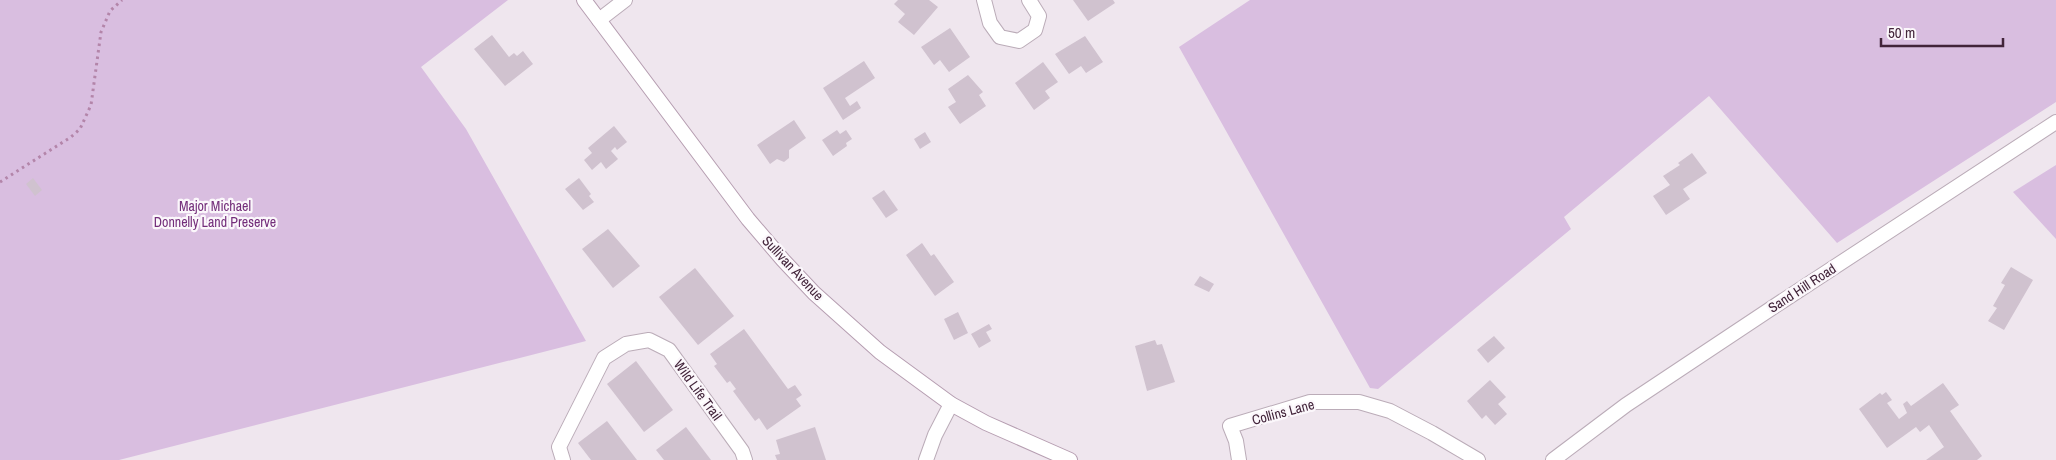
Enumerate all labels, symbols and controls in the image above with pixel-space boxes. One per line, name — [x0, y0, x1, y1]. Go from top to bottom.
scale bar — [1881, 15, 2004, 47]
text: 50 m — [1888, 22, 1915, 43]
park label: Major Michael Donnelly Land Preserve — [154, 197, 276, 231]
street label: Sullivan Avenue — [758, 232, 828, 304]
street label: Sand Hill Road — [1765, 259, 1839, 317]
street label: Wild Life Trail — [670, 356, 726, 424]
street label: Collins Lane — [1250, 395, 1316, 429]

